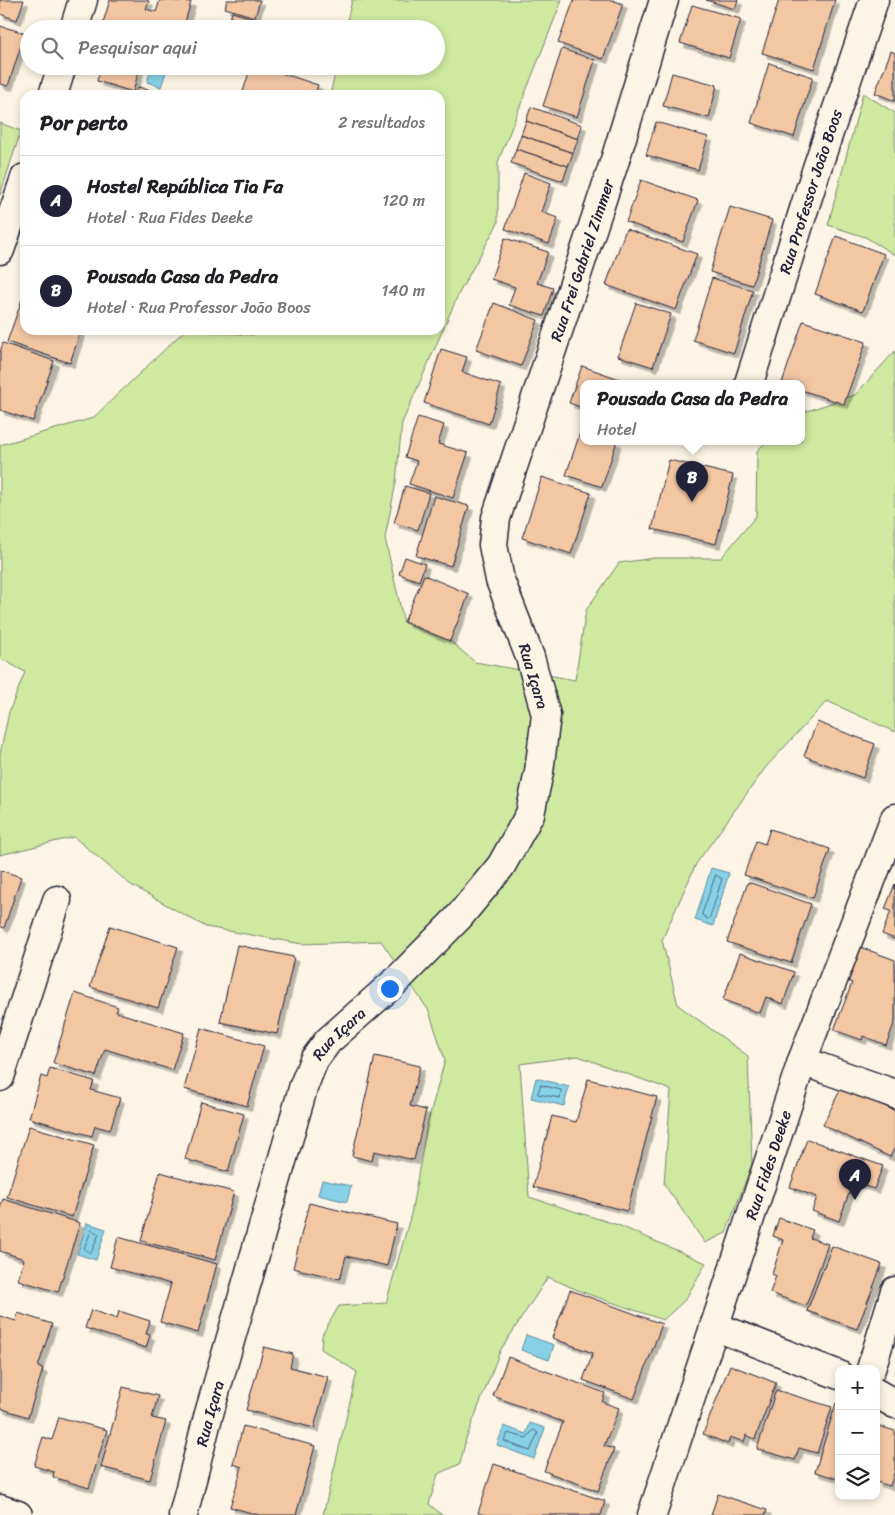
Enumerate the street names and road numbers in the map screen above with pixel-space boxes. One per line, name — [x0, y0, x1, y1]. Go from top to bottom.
street label: Rua Professor João Boos — [770, 105, 851, 278]
street label: Rua Frei Gabriel Zimmer — [542, 174, 623, 345]
street label: Rua Içara — [510, 640, 557, 713]
street label: Rua Içara — [304, 1000, 373, 1067]
street label: Rua Fides Deeke — [737, 1106, 800, 1224]
street label: Rua Içara — [187, 1377, 233, 1450]

